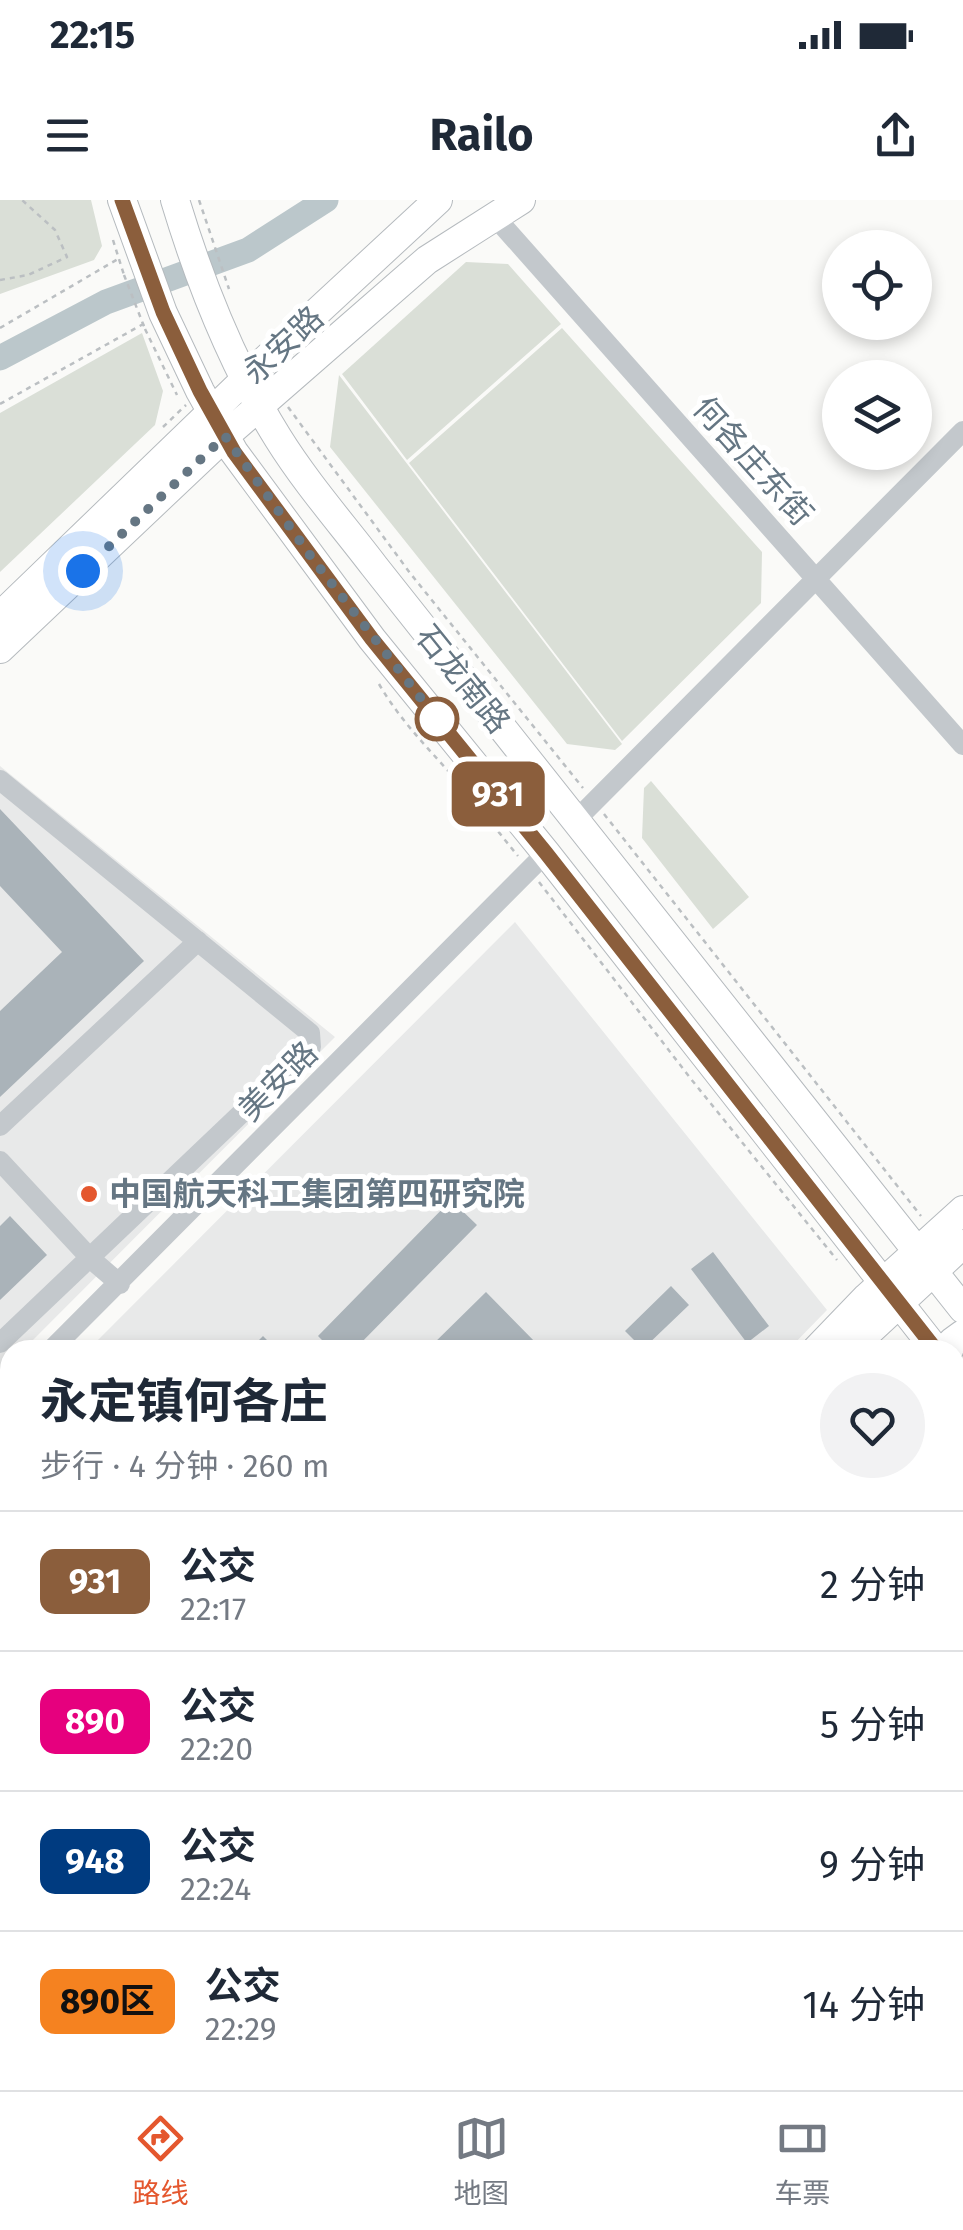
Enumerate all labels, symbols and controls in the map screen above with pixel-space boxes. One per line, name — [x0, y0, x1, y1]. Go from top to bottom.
text: 22:15 — [50, 12, 135, 58]
icon: menu — [40, 108, 95, 163]
text: Railo — [429, 108, 534, 162]
icon: share — [868, 108, 923, 163]
map controls — [822, 230, 932, 470]
button: locate — [822, 230, 932, 340]
street label: 永安路 — [235, 298, 331, 392]
button: layers — [822, 360, 932, 470]
street label: 何各庄东街 — [685, 389, 821, 533]
your location — [58, 546, 108, 596]
street label: 石龙南路 — [408, 617, 518, 741]
unlabelled marker — [416, 698, 458, 740]
line badge: 931 — [440, 762, 556, 826]
text: 931 — [472, 773, 524, 815]
street label: 美安路 — [231, 1034, 325, 1128]
place label: 中国航天科工集团第四研究院 — [109, 1175, 525, 1213]
marker: 中国航天科工集团第四研究院 — [78, 1183, 100, 1205]
text: 永定镇何各庄 — [40, 1373, 328, 1431]
button: heart — [820, 1373, 925, 1478]
text: 步行 · 4 分钟 · 260 m — [40, 1447, 329, 1485]
text: 公交 — [180, 1543, 256, 1589]
text: 931 — [69, 1560, 121, 1602]
text: 2 分钟 — [820, 1562, 925, 1608]
text: 22:17 — [180, 1590, 246, 1628]
text: 公交 — [180, 1683, 256, 1729]
text: 890 — [65, 1700, 125, 1742]
text: 5 分钟 — [820, 1702, 925, 1748]
text: 22:20 — [180, 1730, 253, 1768]
text: 公交 — [180, 1823, 256, 1869]
text: 948 — [65, 1840, 125, 1882]
text: 9 分钟 — [819, 1842, 925, 1888]
text: 22:24 — [180, 1870, 251, 1908]
text: 公交 — [205, 1963, 281, 2009]
text: 890区 — [60, 1980, 155, 2022]
text: 14 分钟 — [802, 1982, 925, 2028]
text: 22:29 — [205, 2010, 277, 2048]
tab: 路线 — [132, 2111, 189, 2211]
tab: 地图 — [453, 2111, 510, 2211]
tab: 车票 — [774, 2111, 831, 2211]

